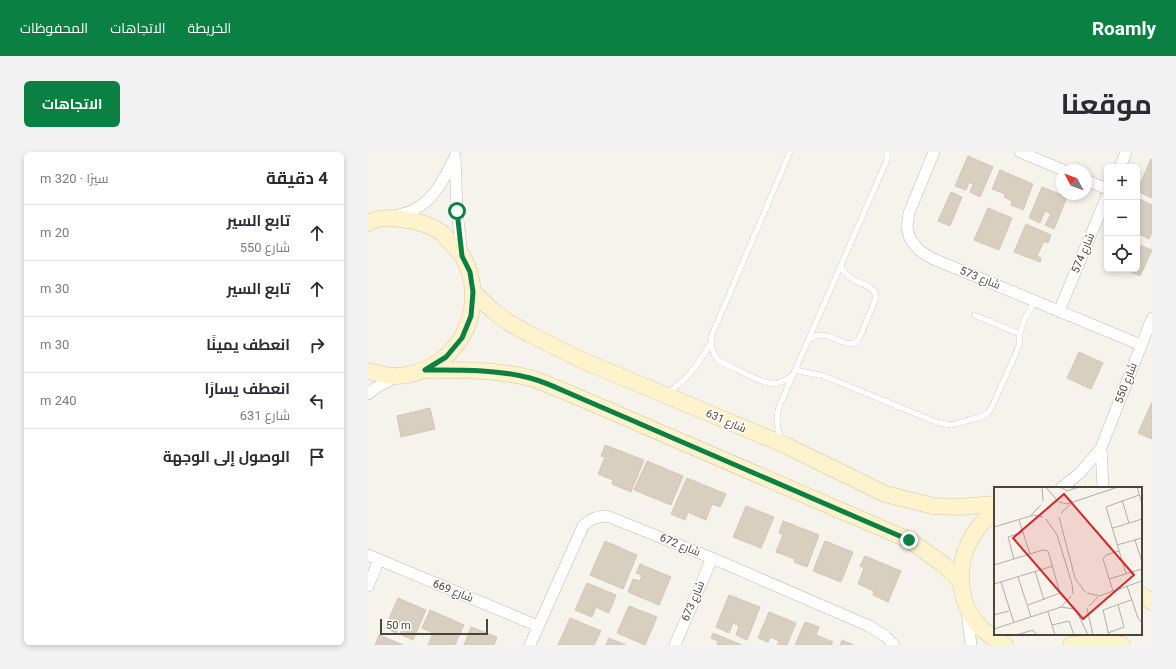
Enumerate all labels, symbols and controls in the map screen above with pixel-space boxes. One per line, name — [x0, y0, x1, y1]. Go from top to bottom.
text: Roamly — [1092, 17, 1156, 40]
text: المحفوظات — [20, 20, 88, 36]
text: الاتجاهات — [110, 20, 166, 36]
text: الخريطة — [188, 20, 231, 36]
button: الاتجاهات — [24, 81, 120, 127]
text: موقعنا — [1061, 88, 1152, 121]
north arrow — [1056, 164, 1092, 200]
map controls — [1104, 164, 1140, 272]
button: + — [1104, 164, 1140, 200]
text: 4 دقيقة — [266, 168, 328, 188]
text: سيرًا · 320 m — [40, 171, 108, 186]
button: − — [1104, 200, 1140, 236]
route start — [448, 202, 466, 220]
text: تابع السير — [227, 212, 290, 230]
icon: ahead — [306, 222, 328, 244]
text: 20 m — [40, 225, 69, 240]
street label: شارع 574 — [1069, 231, 1098, 276]
button: locate — [1104, 236, 1140, 272]
text: شارع 550 — [240, 240, 290, 255]
street label: شارع 573 — [957, 264, 1002, 293]
icon: ahead — [306, 278, 328, 300]
text: تابع السير — [227, 280, 290, 298]
text: 30 m — [40, 281, 69, 296]
icon: right — [306, 334, 328, 356]
text: انعطف يمينًا — [206, 336, 290, 354]
text: 30 m — [40, 337, 69, 352]
street label: شارع 550 — [1112, 361, 1141, 406]
text: انعطف يسارًا — [204, 380, 290, 398]
icon: left — [306, 390, 328, 412]
text: 240 m — [40, 393, 77, 408]
street label: شارع 631 — [703, 407, 748, 436]
text: شارع 631 — [240, 408, 290, 423]
icon: arrive — [306, 446, 328, 468]
text: الوصول إلى الوجهة — [163, 448, 290, 466]
inset map — [994, 487, 1142, 635]
street label: شارع 672 — [657, 531, 702, 560]
route end — [900, 531, 918, 549]
street label: شارع 669 — [430, 577, 475, 606]
street label: شارع 673 — [679, 579, 708, 624]
scale bar — [380, 617, 488, 636]
text: 50 m — [386, 619, 411, 632]

